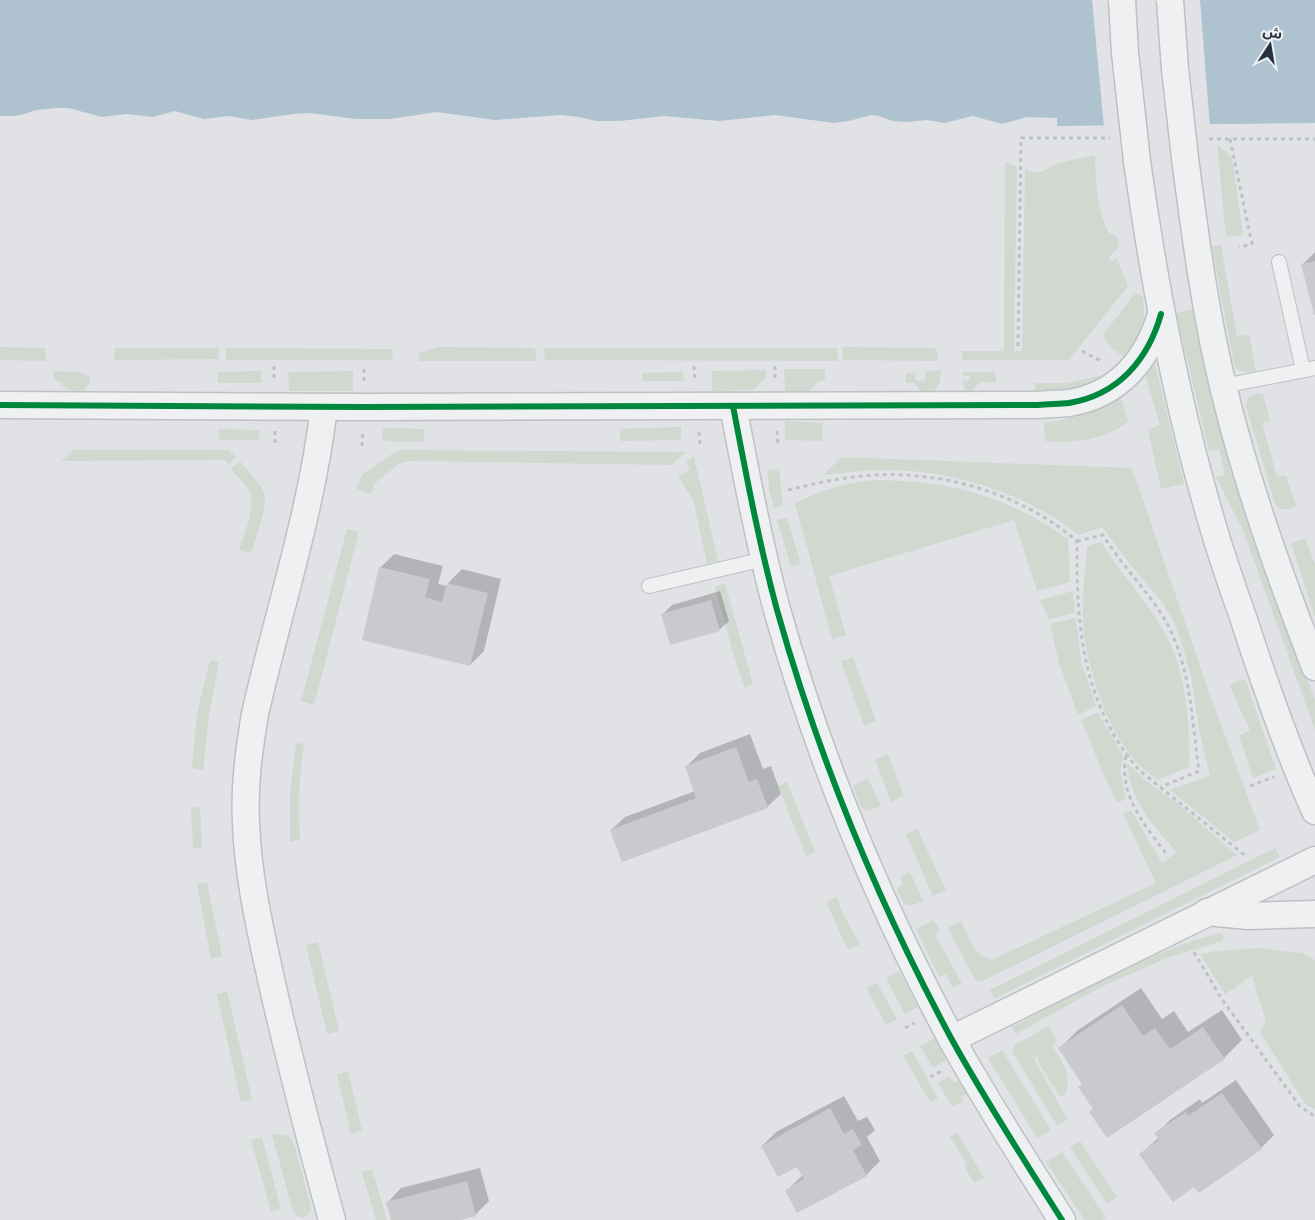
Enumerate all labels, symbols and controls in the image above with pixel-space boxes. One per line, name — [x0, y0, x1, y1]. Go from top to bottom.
north arrow — [1245, 20, 1295, 70]
text: ش — [1261, 22, 1284, 43]

